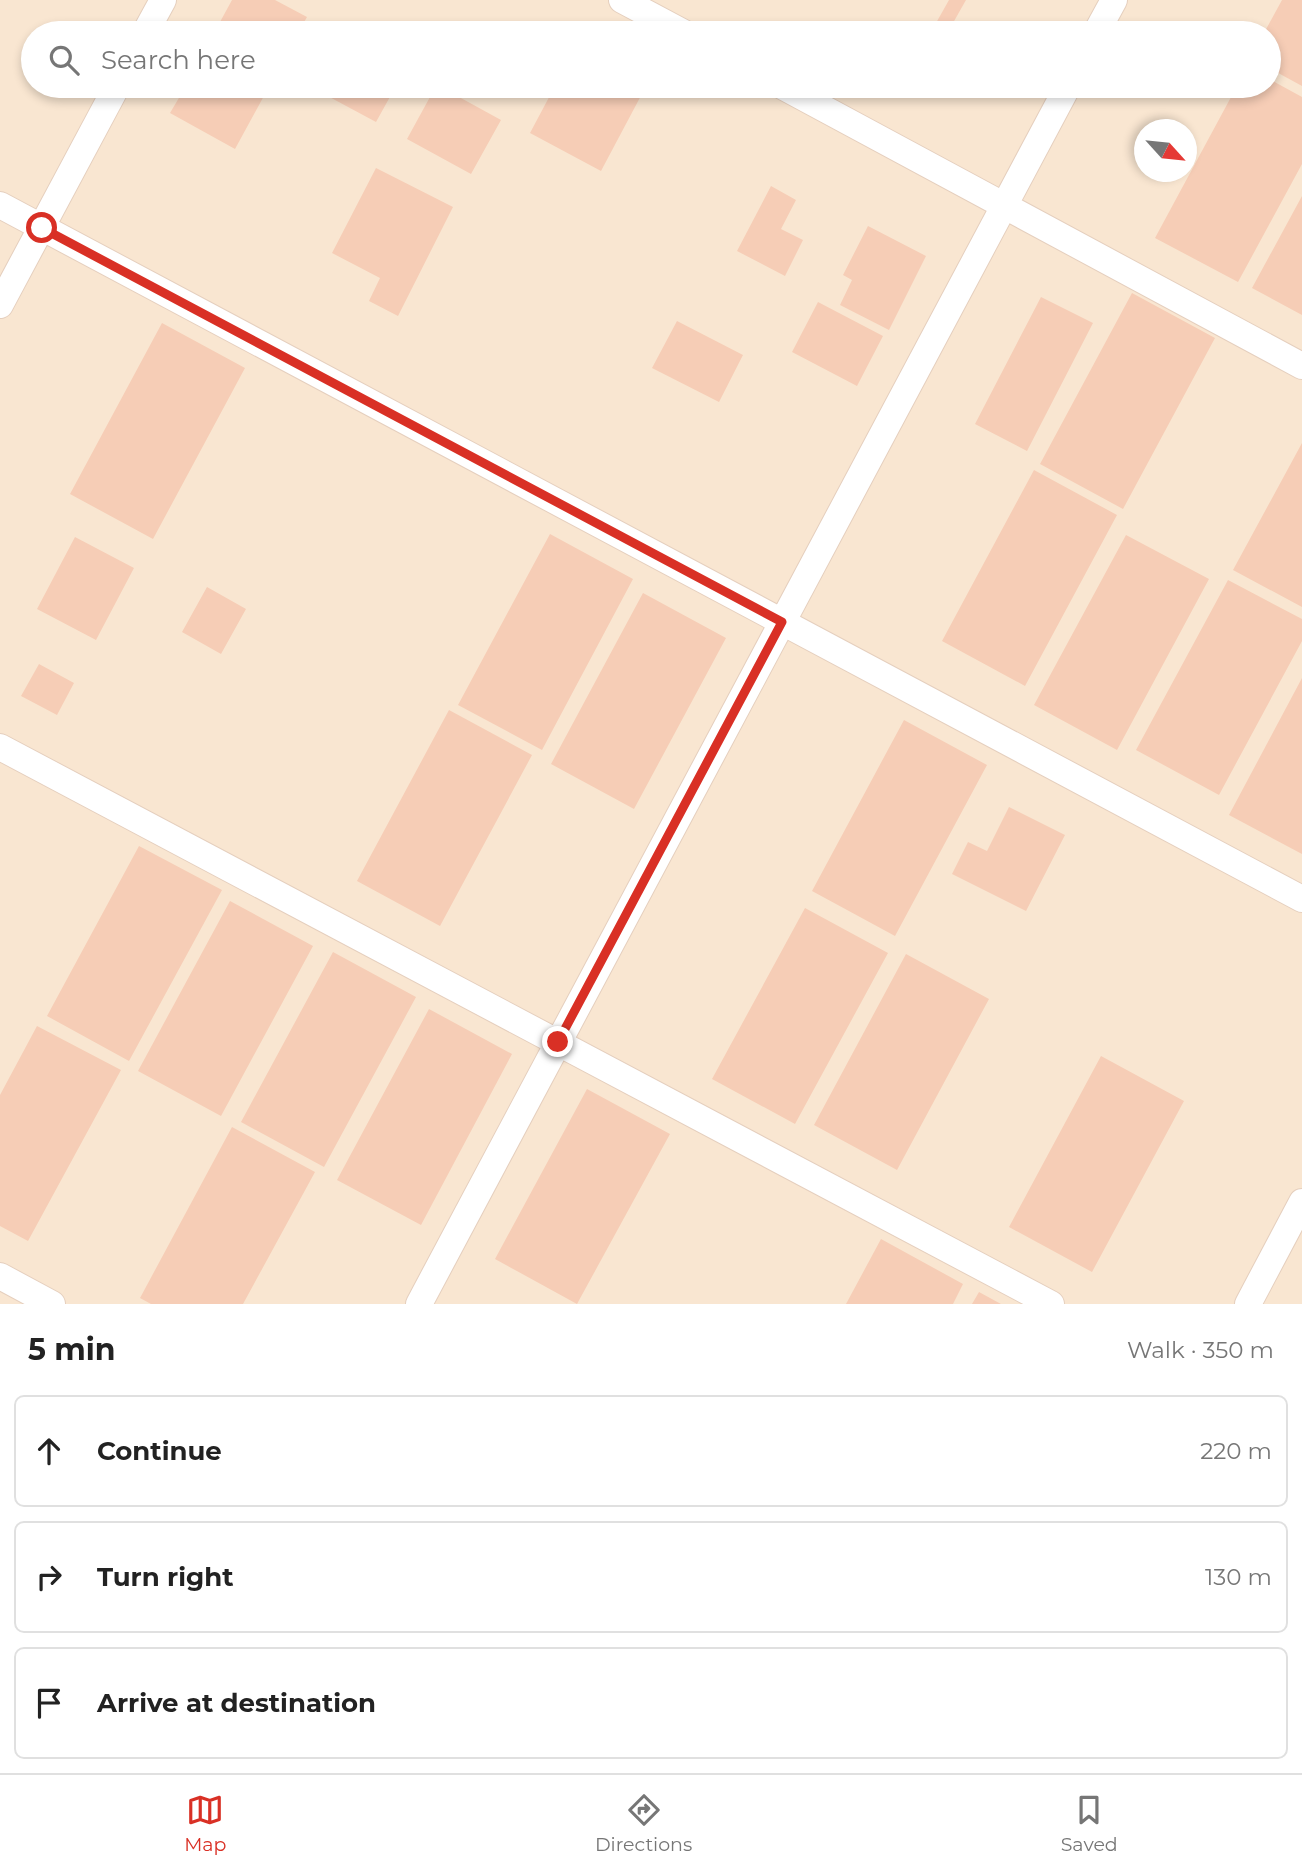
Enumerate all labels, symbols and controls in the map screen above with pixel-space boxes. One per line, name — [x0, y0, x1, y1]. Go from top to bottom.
search box — [21, 21, 1281, 98]
icon: search — [45, 41, 83, 79]
text: Search here — [101, 44, 256, 76]
north arrow — [1134, 119, 1197, 182]
route start — [26, 212, 57, 243]
route end — [542, 1026, 573, 1057]
text: 5 min — [28, 1331, 116, 1368]
text: Walk · 350 m — [1127, 1336, 1274, 1364]
icon: ahead — [30, 1432, 68, 1470]
text: Continue — [97, 1435, 222, 1467]
text: 220 m — [1200, 1437, 1272, 1465]
icon: right — [30, 1558, 68, 1596]
text: Turn right — [97, 1561, 233, 1593]
text: 130 m — [1205, 1563, 1272, 1591]
icon: arrive — [30, 1684, 68, 1722]
text: Arrive at destination — [97, 1687, 376, 1719]
tab: Map — [184, 1791, 226, 1856]
tab: Directions — [595, 1791, 692, 1856]
tab: Saved — [1061, 1791, 1118, 1856]

